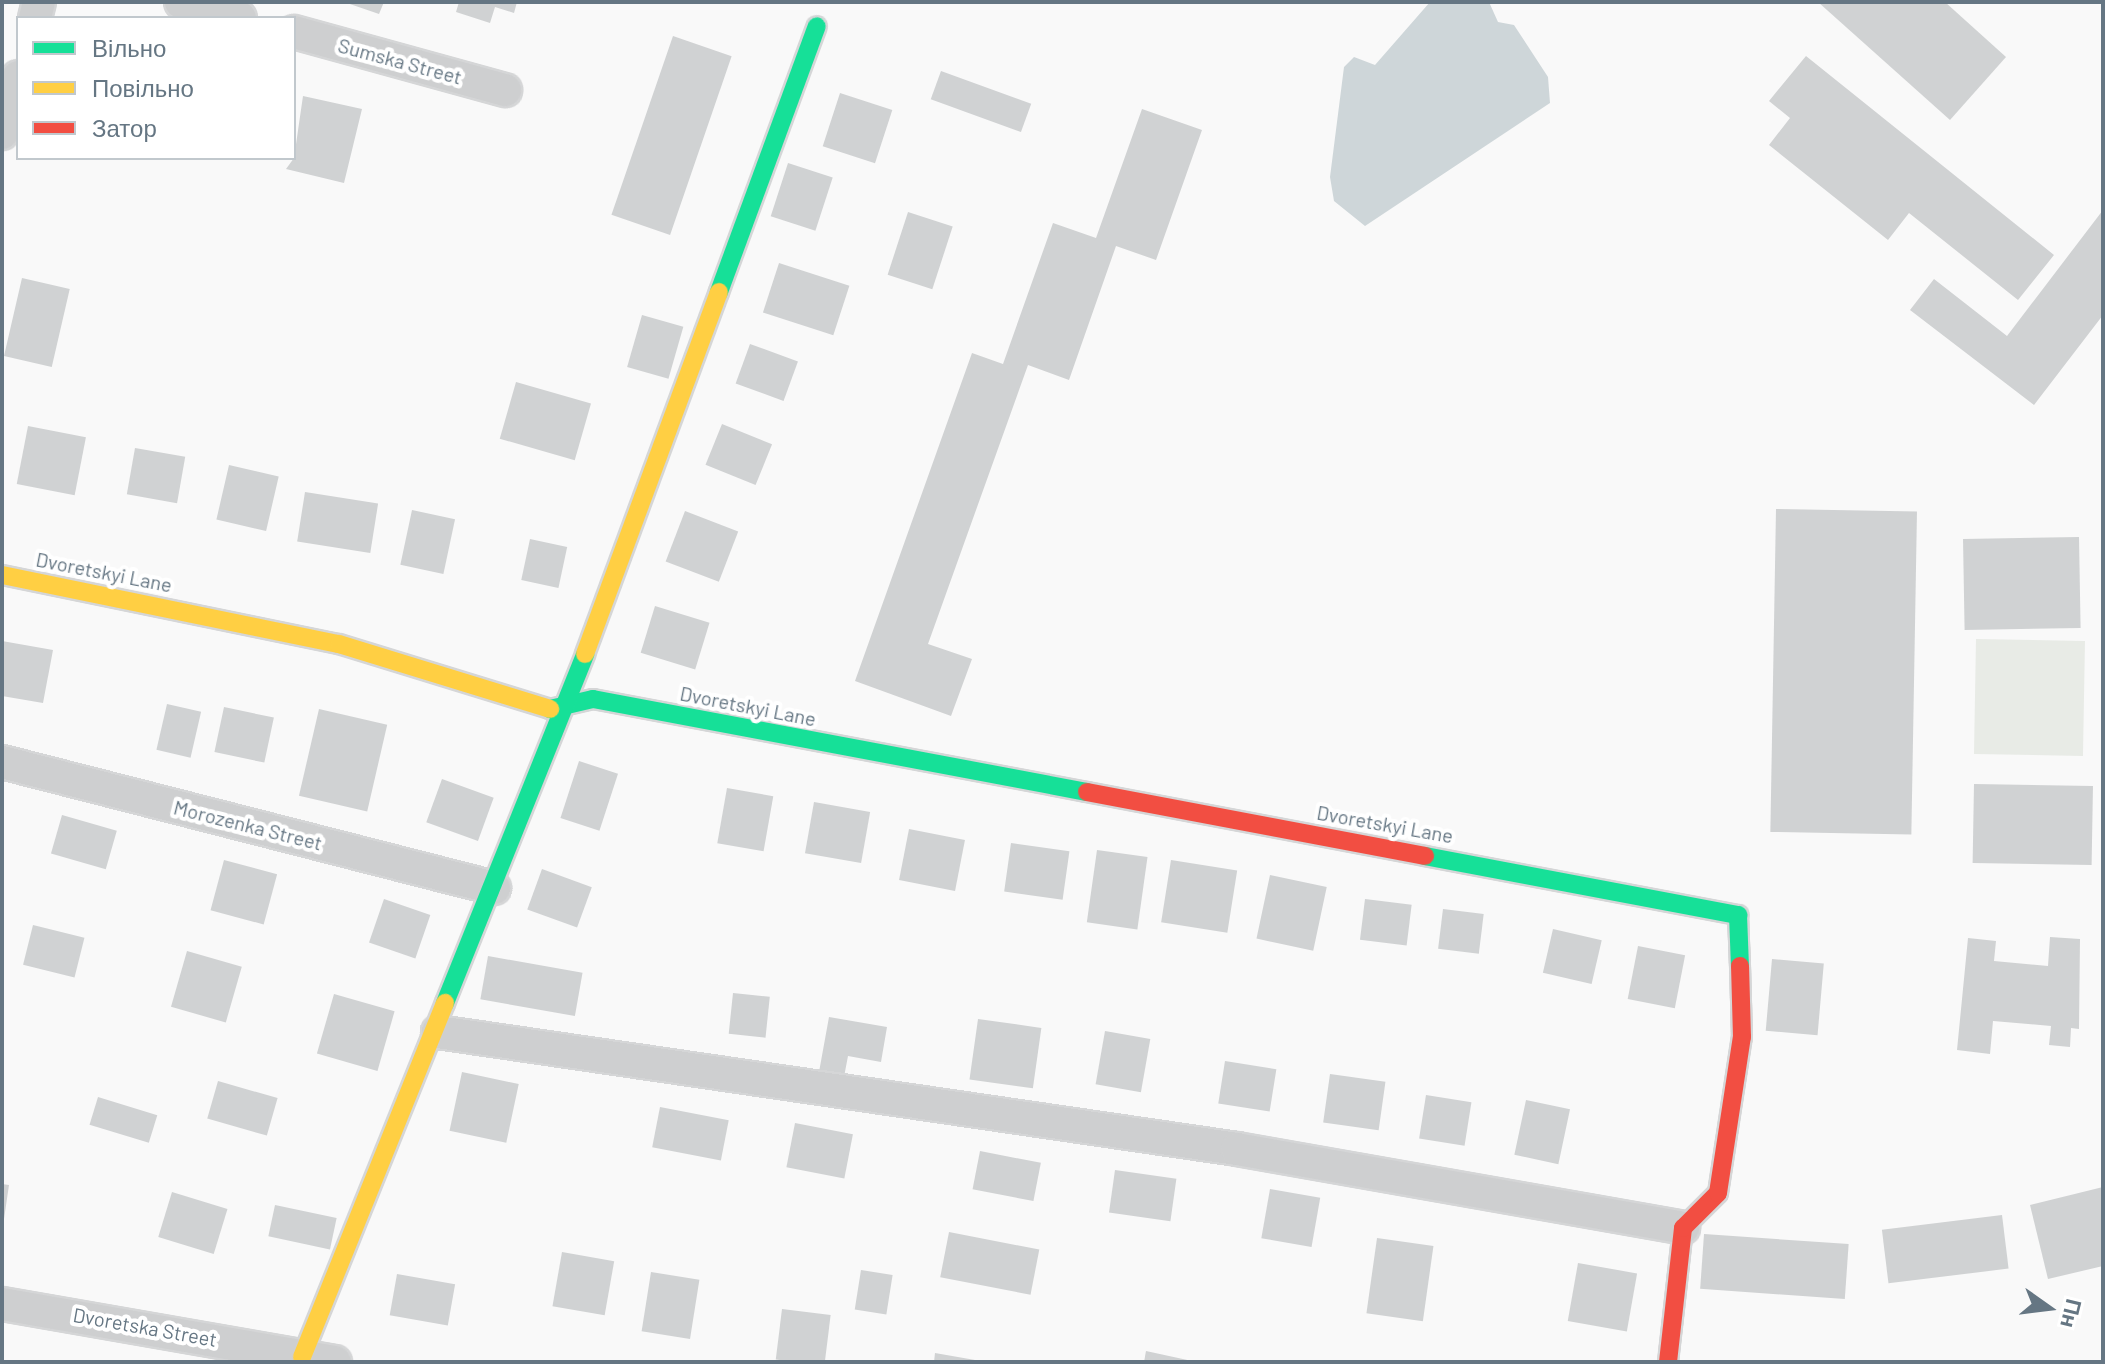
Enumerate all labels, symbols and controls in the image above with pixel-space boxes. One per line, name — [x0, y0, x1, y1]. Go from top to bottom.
legend — [16, 16, 296, 160]
text: Вільно — [92, 33, 166, 62]
street label: Sumska Street — [335, 33, 465, 89]
text: Повільно — [92, 73, 194, 102]
text: Затор — [92, 113, 157, 142]
street label: Dvoretskyi Lane — [34, 547, 174, 597]
street label: Dvoretskyi Lane — [678, 681, 818, 731]
street label: Morozenka Street — [171, 795, 325, 855]
street label: Dvoretskyi Lane — [1315, 800, 1455, 848]
north arrow — [2009, 1268, 2089, 1348]
text: Пн — [2056, 1297, 2088, 1331]
street label: Dvoretska Street — [71, 1303, 219, 1351]

